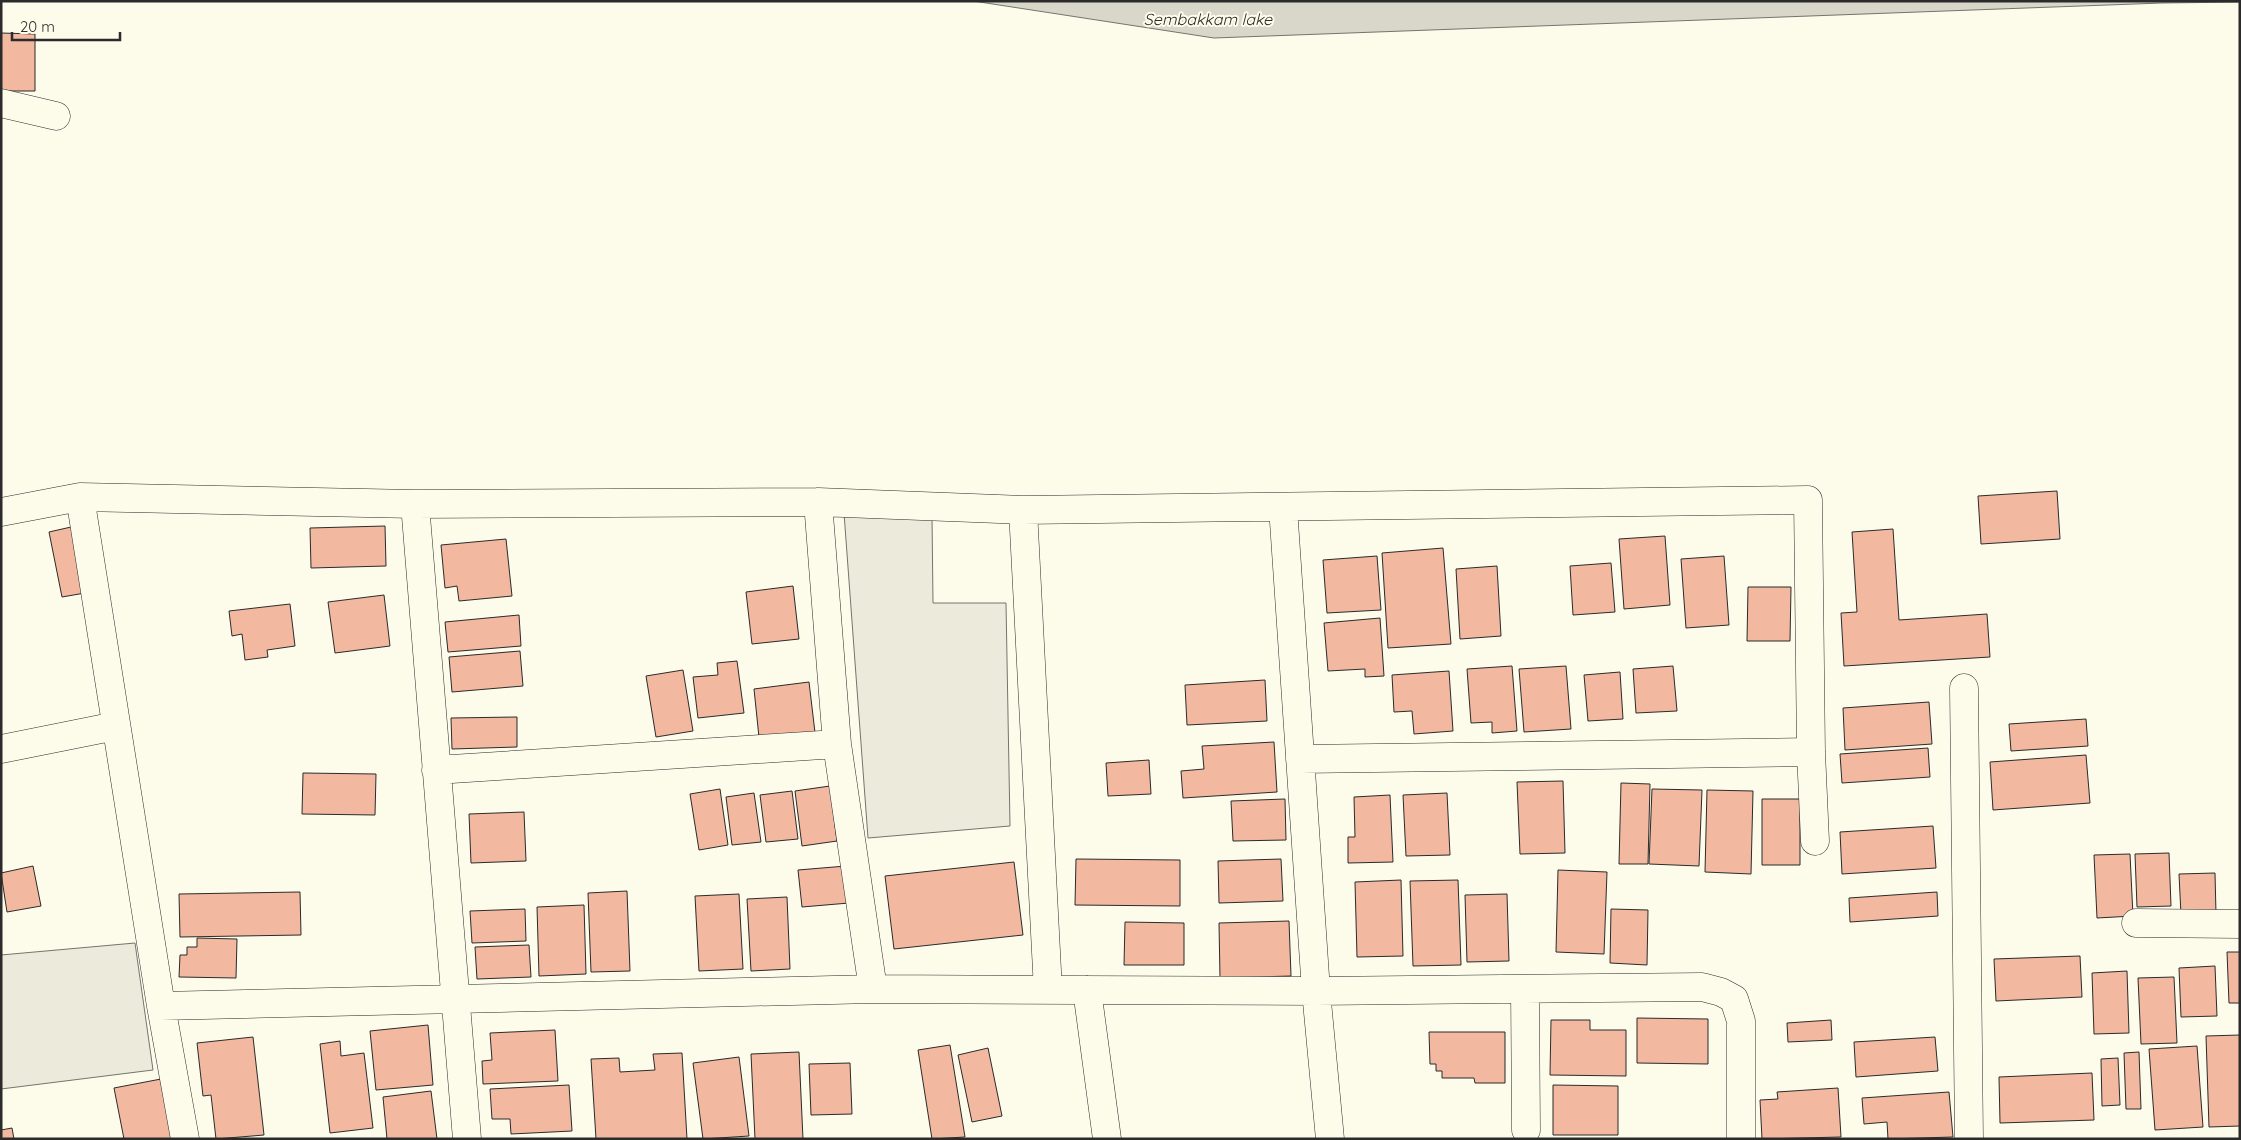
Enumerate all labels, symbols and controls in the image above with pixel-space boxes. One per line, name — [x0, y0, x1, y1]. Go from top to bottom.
water label: Sembakkam lake — [1144, 9, 1273, 29]
scale bar — [12, 10, 120, 42]
text: 20 m — [20, 17, 55, 36]

